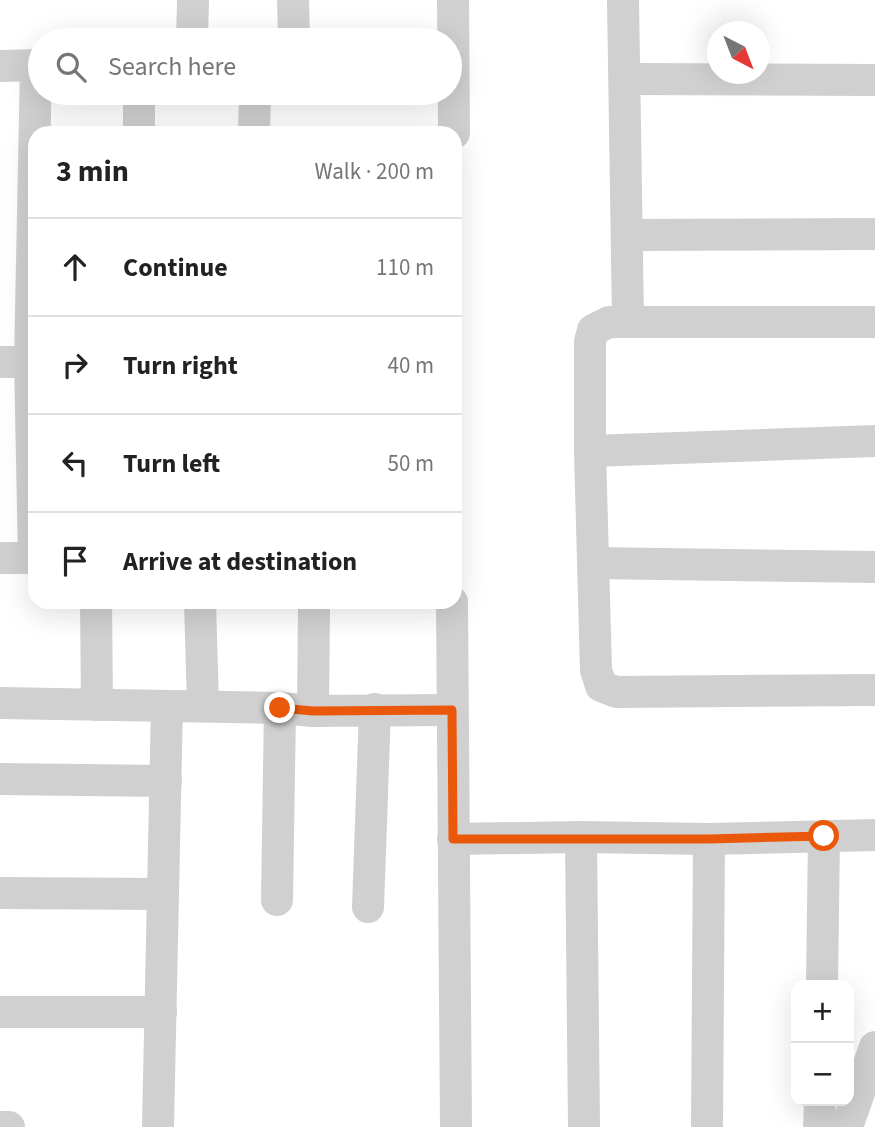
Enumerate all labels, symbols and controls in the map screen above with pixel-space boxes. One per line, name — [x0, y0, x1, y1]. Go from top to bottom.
north arrow — [707, 21, 770, 84]
search box — [28, 28, 462, 105]
icon: search — [52, 48, 90, 86]
text: Search here — [108, 48, 236, 85]
text: 3 min — [56, 150, 129, 193]
text: Walk · 200 m — [315, 155, 434, 188]
icon: ahead — [56, 248, 94, 286]
text: Continue — [123, 249, 228, 286]
text: 110 m — [376, 251, 434, 284]
icon: right — [56, 346, 94, 384]
text: Turn right — [123, 347, 238, 384]
text: 40 m — [387, 349, 434, 382]
icon: left — [56, 444, 94, 482]
text: Turn left — [123, 445, 220, 482]
text: 50 m — [387, 447, 434, 480]
icon: arrive — [56, 542, 94, 580]
text: Arrive at destination — [123, 543, 357, 580]
route end — [264, 692, 295, 723]
route start — [808, 820, 839, 851]
map controls — [791, 980, 854, 1106]
button: + — [791, 980, 854, 1043]
button: − — [791, 1043, 854, 1106]

